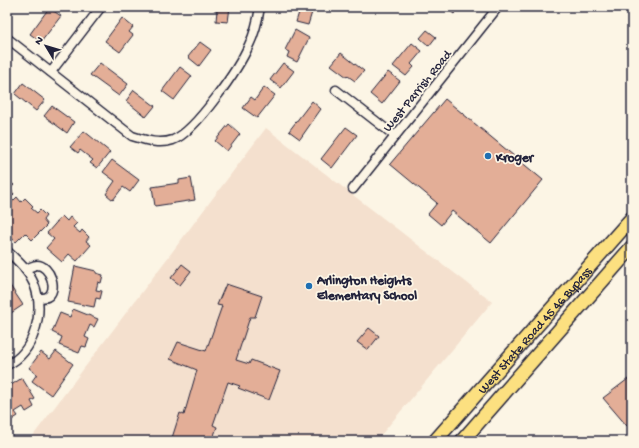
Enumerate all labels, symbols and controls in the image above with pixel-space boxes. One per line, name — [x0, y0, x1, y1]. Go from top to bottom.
north arrow — [26, 26, 66, 66]
text: N — [33, 35, 47, 48]
street label: West Parrish Road — [380, 47, 456, 135]
marker: Kroger — [483, 151, 493, 161]
place label: Kroger — [495, 151, 535, 166]
street label: West State Road 45 46 Bypass — [475, 264, 596, 398]
place label: Arlington Heights Elementary School — [316, 274, 417, 304]
marker: Arlington Heights Elementary School — [304, 281, 314, 291]

